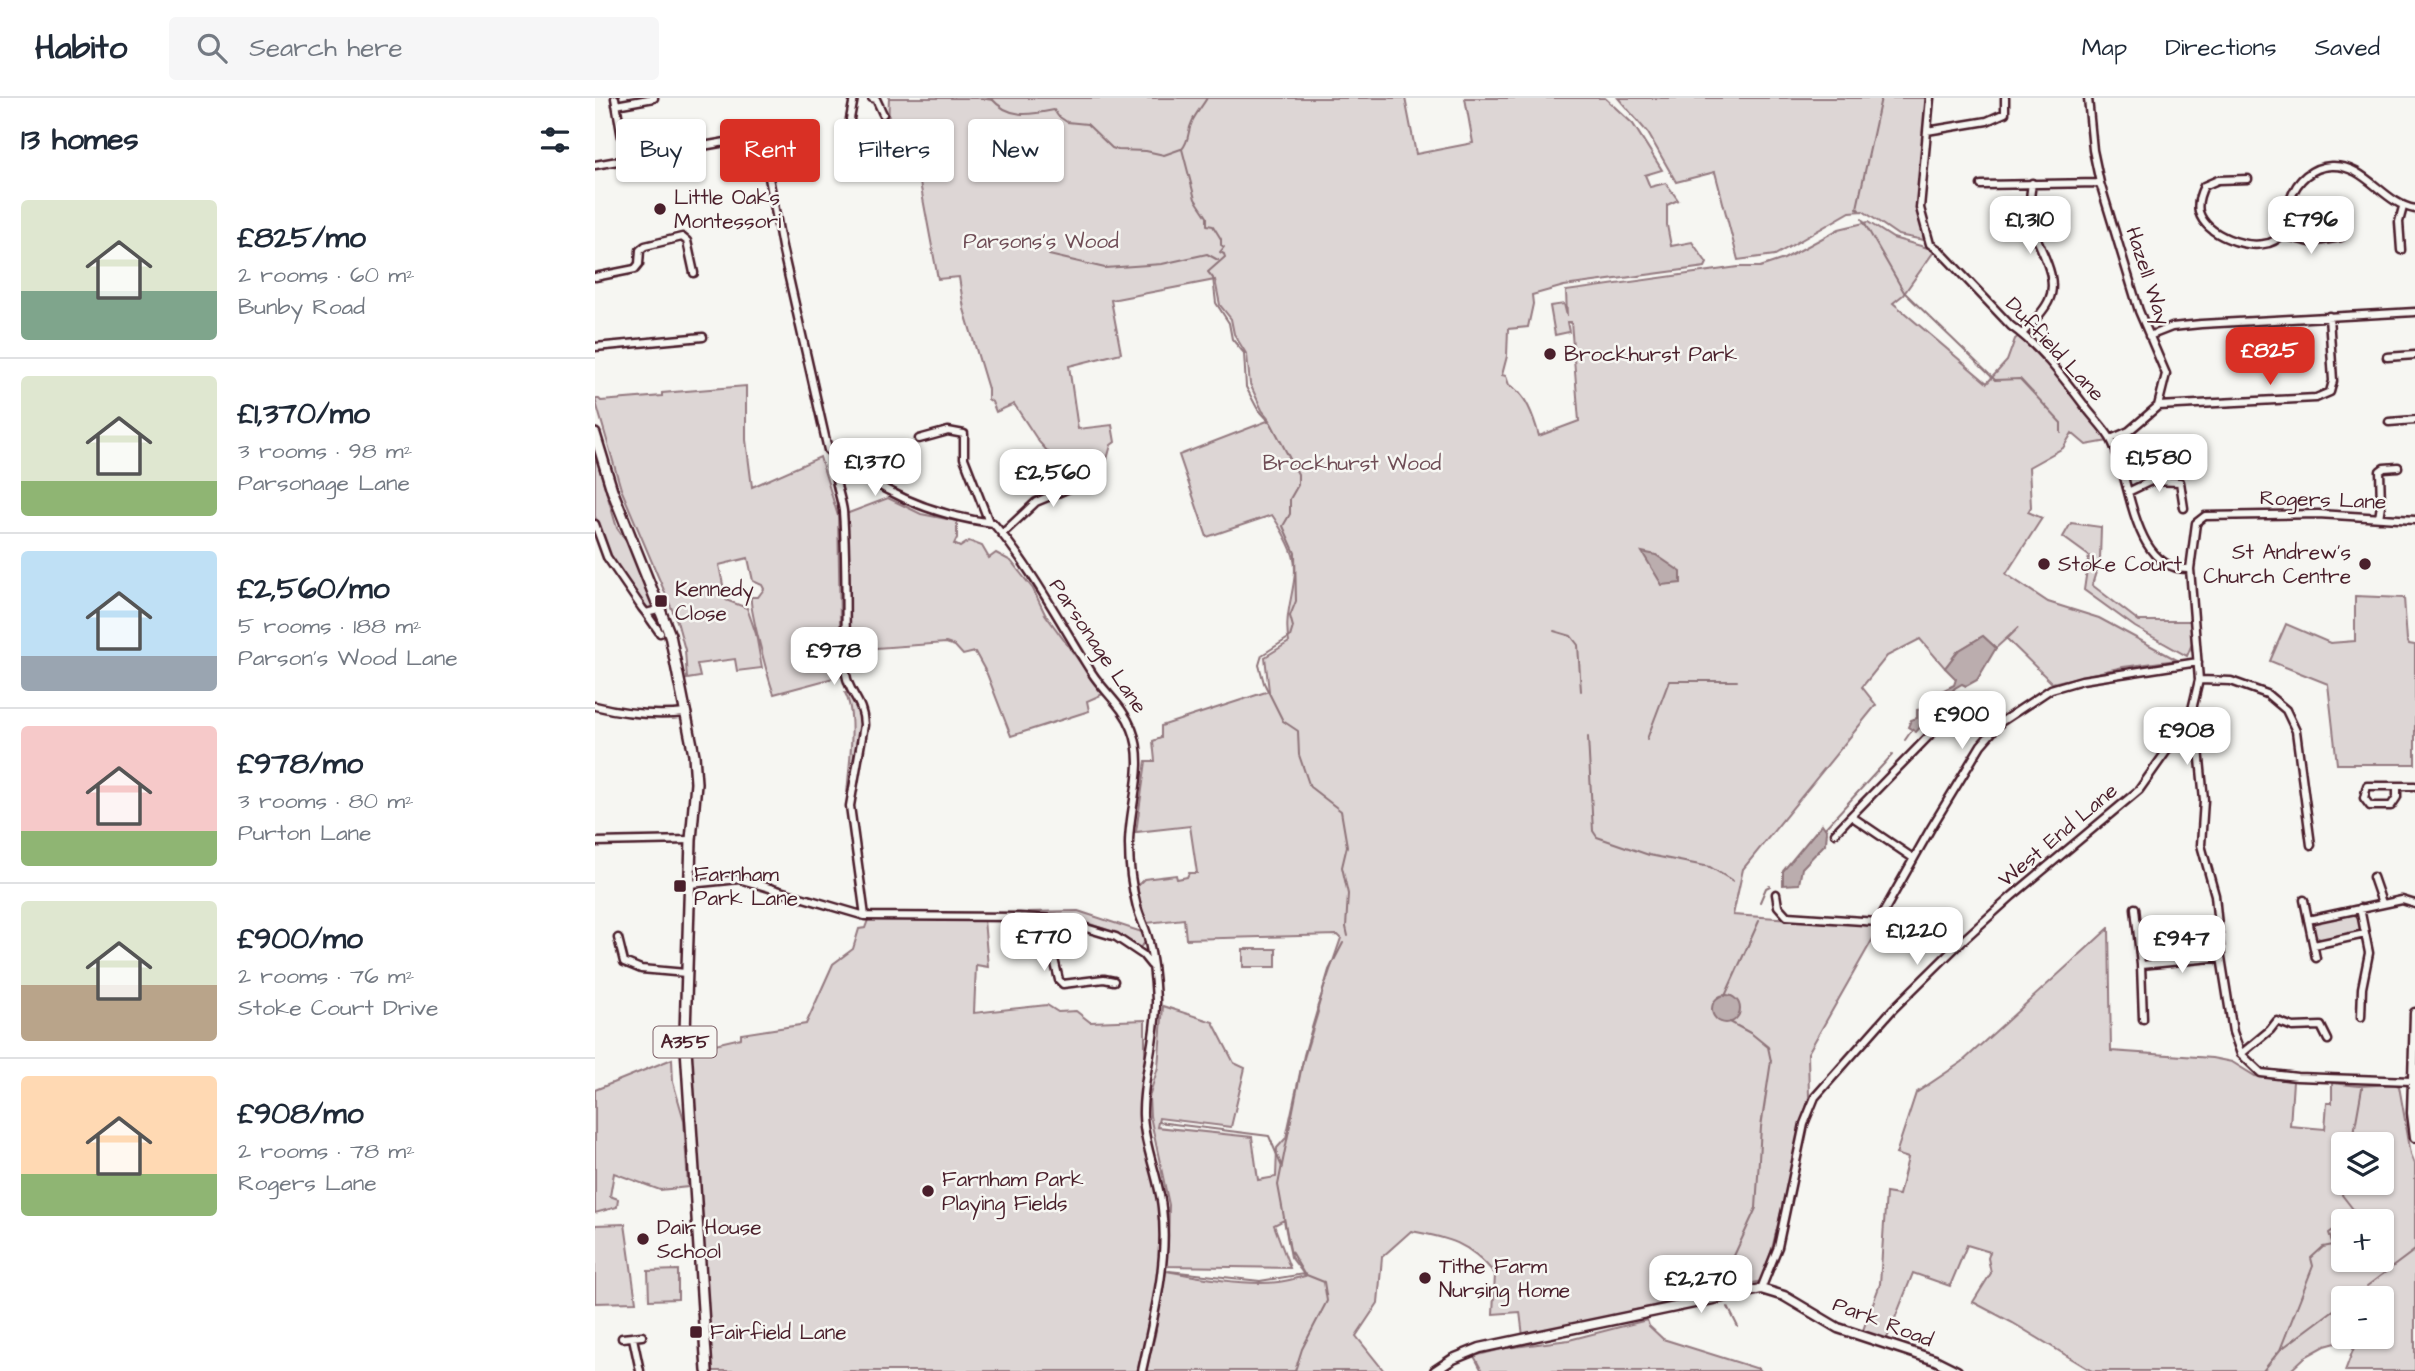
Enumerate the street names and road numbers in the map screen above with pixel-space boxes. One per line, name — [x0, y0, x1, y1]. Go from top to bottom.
street label: Hazell Way — [2117, 223, 2178, 330]
street label: Duffield Lane — [1999, 290, 2111, 408]
street label: Rogers Lane — [2259, 483, 2387, 519]
street label: Parsonage Lane — [1040, 573, 1154, 720]
street label: West End Lane — [1992, 776, 2124, 894]
road number: A355 — [653, 1026, 717, 1058]
street label: Park Road — [1829, 1290, 1938, 1354]

